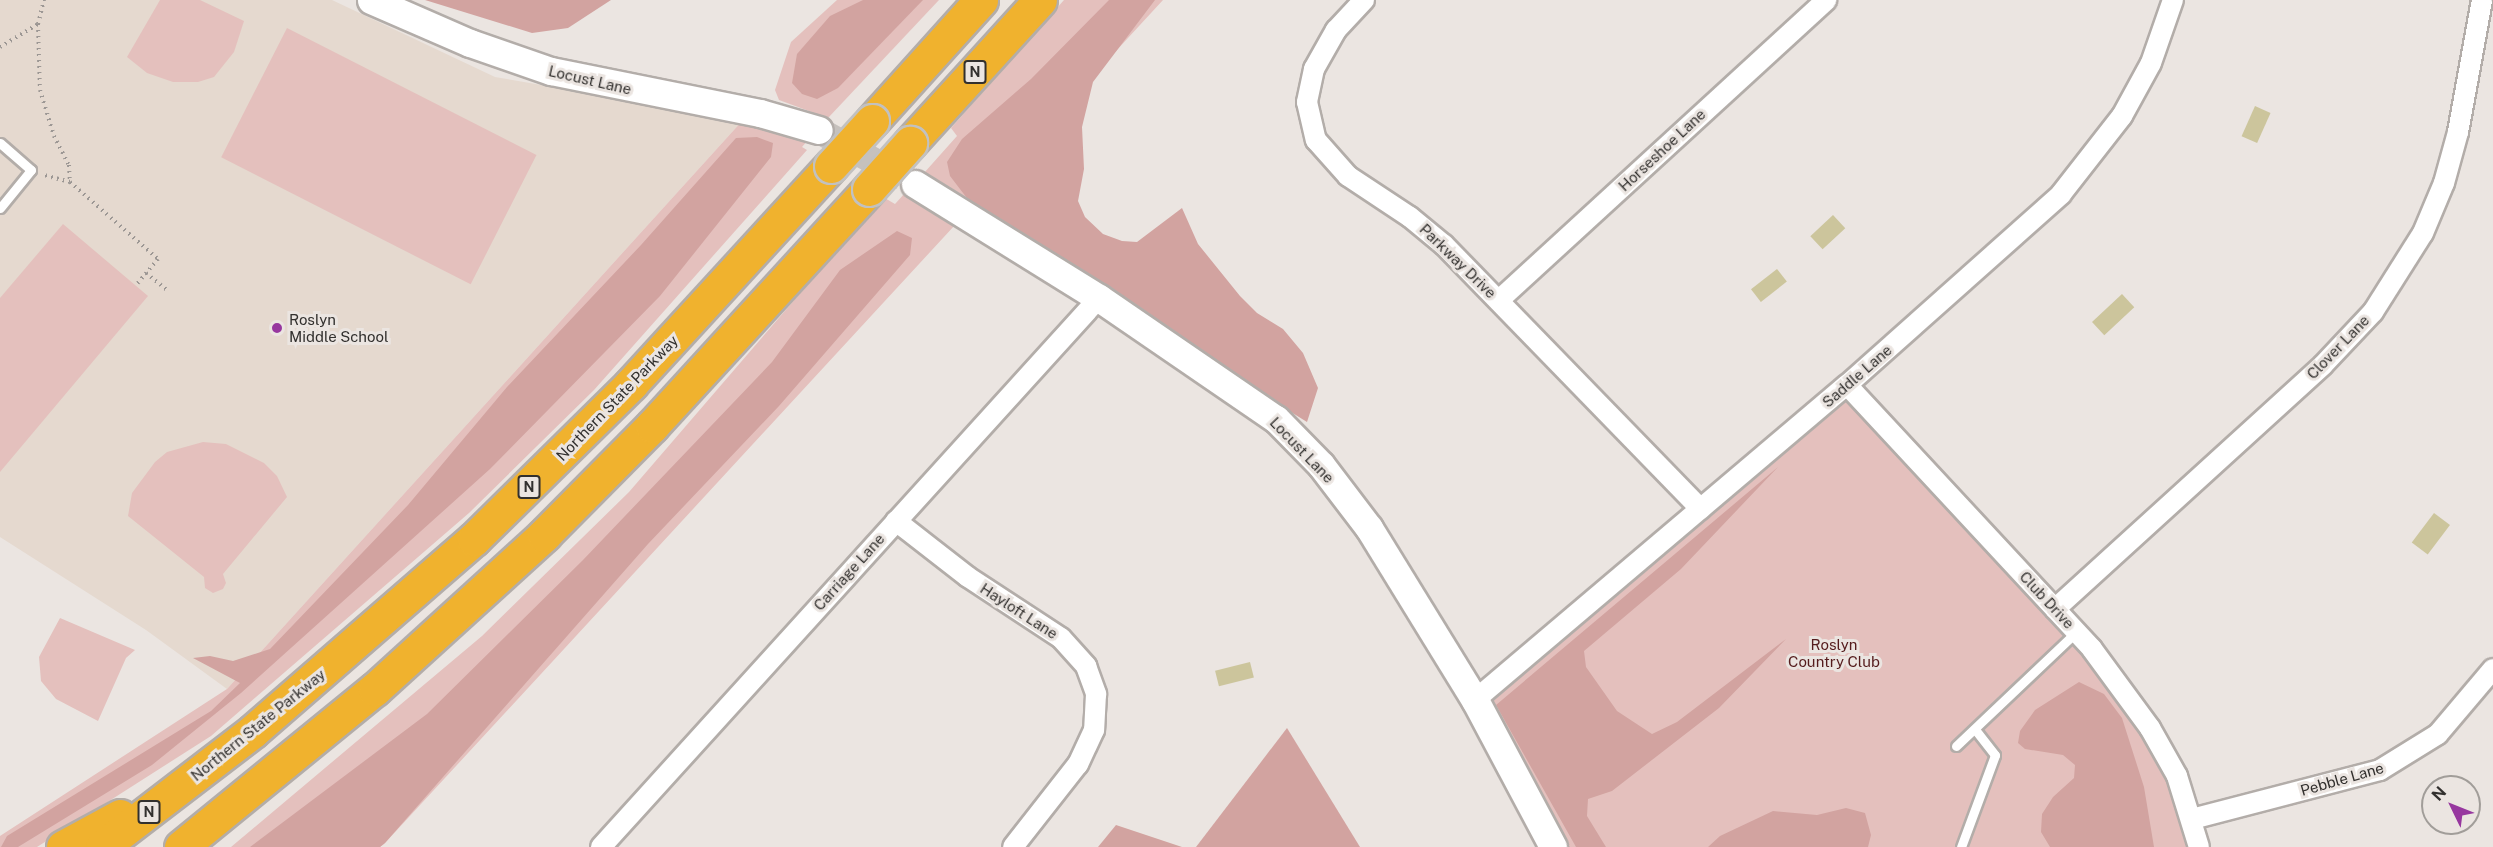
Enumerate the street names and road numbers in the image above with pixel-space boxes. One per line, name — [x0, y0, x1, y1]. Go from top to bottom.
road number: N — [963, 61, 987, 83]
street label: Locust Lane — [547, 62, 633, 98]
street label: Horseshoe Lane — [1615, 105, 1709, 195]
street label: Parkway Drive — [1416, 220, 1500, 302]
street label: Clover Lane — [2303, 311, 2373, 383]
street label: Northern State Parkway — [552, 331, 682, 465]
street label: Saddle Lane — [1818, 341, 1896, 411]
street label: Locust Lane — [1266, 413, 1338, 487]
road number: N — [517, 476, 541, 498]
street label: Carriage Lane — [810, 530, 888, 614]
street label: Club Drive — [2016, 568, 2078, 632]
street label: Hayloft Lane — [977, 579, 1061, 643]
street label: Northern State Parkway — [187, 665, 329, 785]
street label: Pebble Lane — [2298, 758, 2386, 800]
road number: N — [137, 801, 161, 823]

